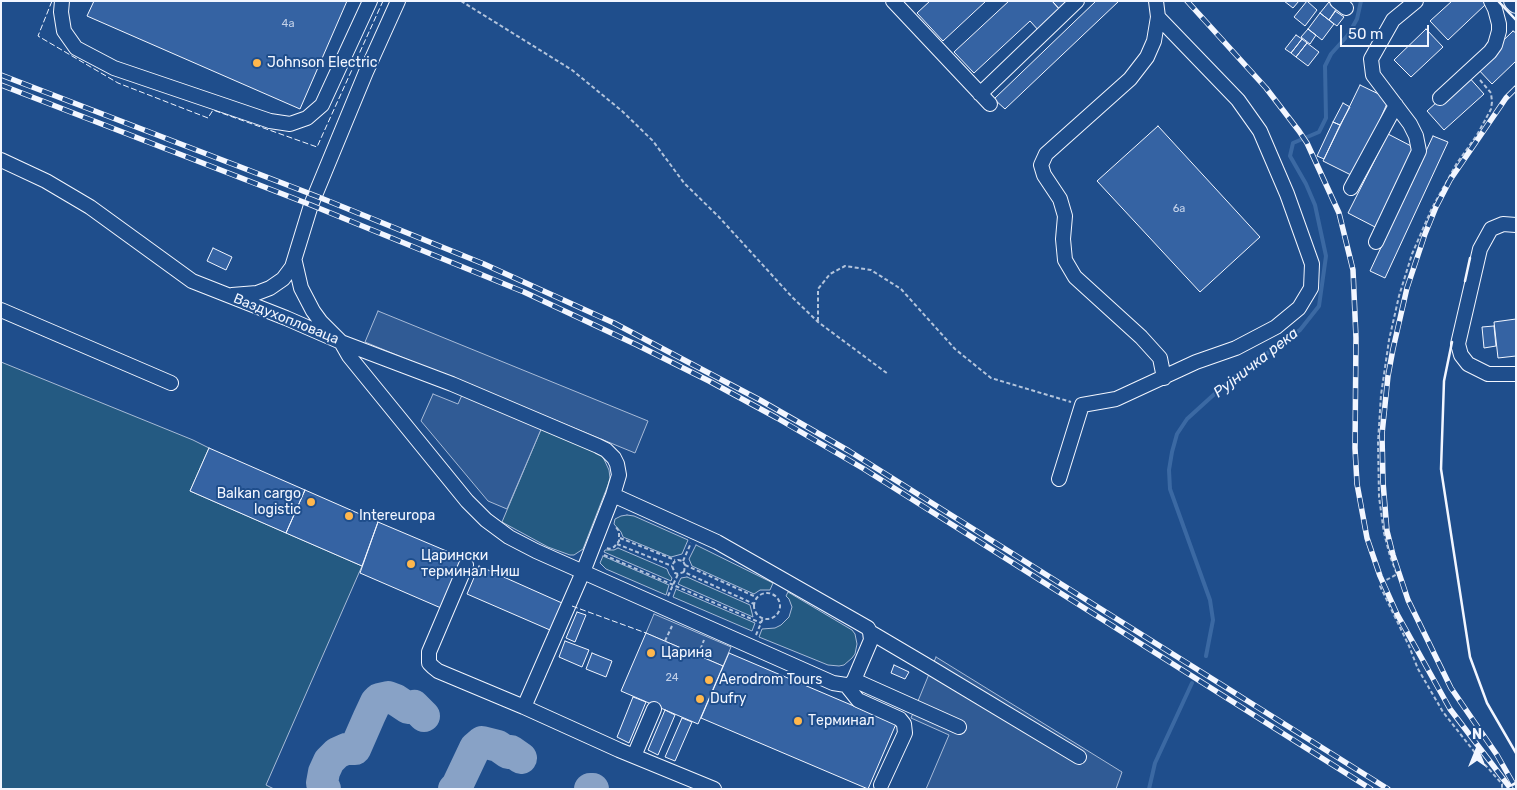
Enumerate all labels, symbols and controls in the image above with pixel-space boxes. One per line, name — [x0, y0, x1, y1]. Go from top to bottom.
scale bar — [1342, 15, 1431, 47]
house number: 4a — [282, 17, 294, 31]
text: 50 m — [1348, 25, 1383, 43]
place label: Johnson Electric — [267, 55, 377, 71]
marker: Johnson Electric — [251, 57, 263, 69]
house number: 6a — [1173, 202, 1185, 216]
street label: Ваздухопловаца — [231, 290, 341, 348]
water label: Рујничка река — [1210, 324, 1302, 402]
place label: Balkan cargo logistic — [217, 486, 301, 518]
marker: Balkan cargo logistic — [305, 496, 317, 508]
place label: Intereuropa — [359, 508, 435, 524]
marker: Intereuropa — [343, 510, 355, 522]
place label: Царински терминал Ниш — [421, 548, 520, 580]
marker: Царински терминал Ниш — [405, 558, 417, 570]
place label: Царина — [661, 645, 712, 661]
marker: Царина — [645, 647, 657, 659]
house number: 24 — [665, 671, 679, 685]
place label: Aerodrom Tours — [719, 672, 822, 688]
marker: Aerodrom Tours — [703, 674, 715, 686]
place label: Dufry — [710, 691, 747, 707]
marker: Dufry — [694, 693, 706, 705]
place label: Терминал — [808, 713, 875, 729]
marker: Терминал — [792, 715, 804, 727]
north arrow — [1452, 725, 1502, 775]
text: N — [1472, 726, 1482, 743]

